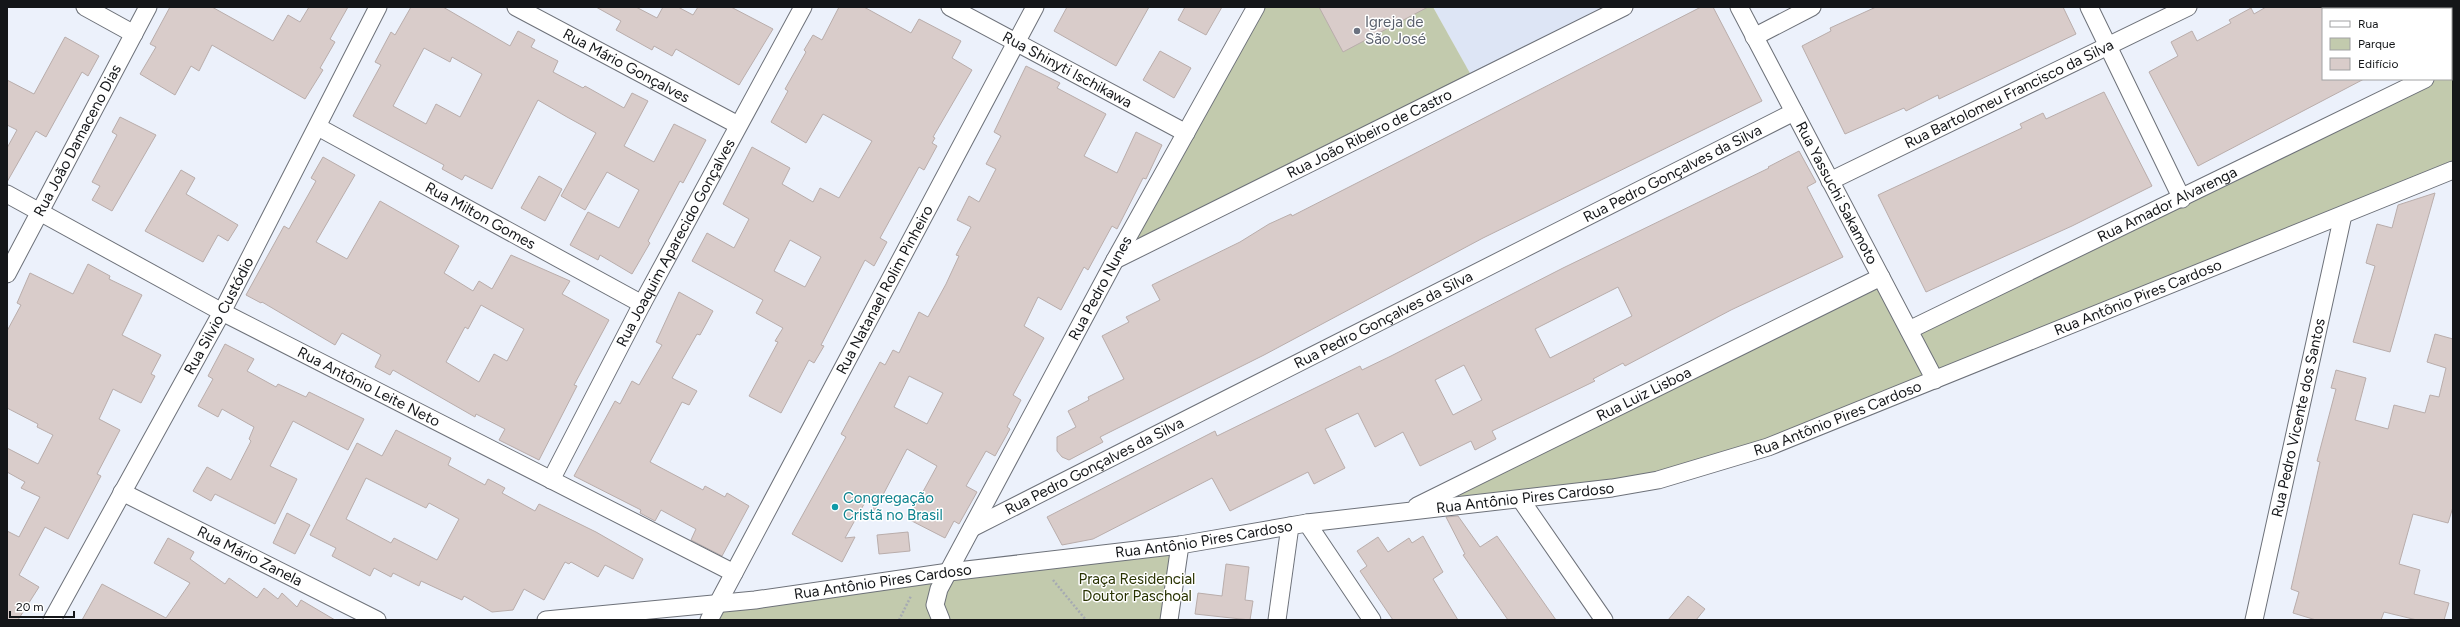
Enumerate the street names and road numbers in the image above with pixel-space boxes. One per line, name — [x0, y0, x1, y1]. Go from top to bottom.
street label: Rua Mário Gonçalves — [560, 25, 693, 107]
street label: Rua Shinyti Ischikawa — [999, 28, 1135, 112]
street label: Rua Bartolomeu Francisco da Silva — [1902, 36, 2116, 152]
street label: Rua João Damaceno Dias — [30, 61, 125, 220]
street label: Rua João Ribeiro de Castro — [1284, 85, 1455, 182]
street label: Rua Yassuchi Sakamoto — [1792, 119, 1882, 268]
street label: Rua Pedro Gonçalves da Silva — [1580, 121, 1765, 226]
street label: Rua Joaquim Aparecido Gonçalves — [612, 136, 739, 350]
street label: Rua Amador Alvarenga — [2094, 163, 2240, 246]
street label: Rua Milton Gomes — [422, 178, 539, 253]
street label: Rua Natanael Rolim Pinheiro — [832, 202, 937, 377]
street label: Rua Pedro Nunes — [1065, 233, 1136, 343]
street label: Rua Silvio Custódio — [180, 254, 258, 378]
street label: Rua Antônio Pires Cardoso — [2051, 255, 2225, 339]
street label: Rua Pedro Gonçalves da Silva — [1291, 267, 1476, 373]
street label: Rua Pedro Vicente dos Santos — [2268, 317, 2329, 519]
street label: Rua Antônio Leite Neto — [295, 343, 443, 431]
street label: Rua Luiz Lisboa — [1594, 363, 1694, 425]
street label: Rua Antônio Pires Cardoso — [1751, 377, 1924, 460]
street label: Rua Pedro Gonçalves da Silva — [1002, 413, 1187, 519]
street label: Rua Antônio Pires Cardoso — [1435, 479, 1615, 517]
street label: Rua Antônio Pires Cardoso — [1114, 517, 1294, 562]
street label: Rua Mário Zanela — [194, 522, 305, 590]
street label: Rua Antônio Pires Cardoso — [793, 560, 973, 603]

